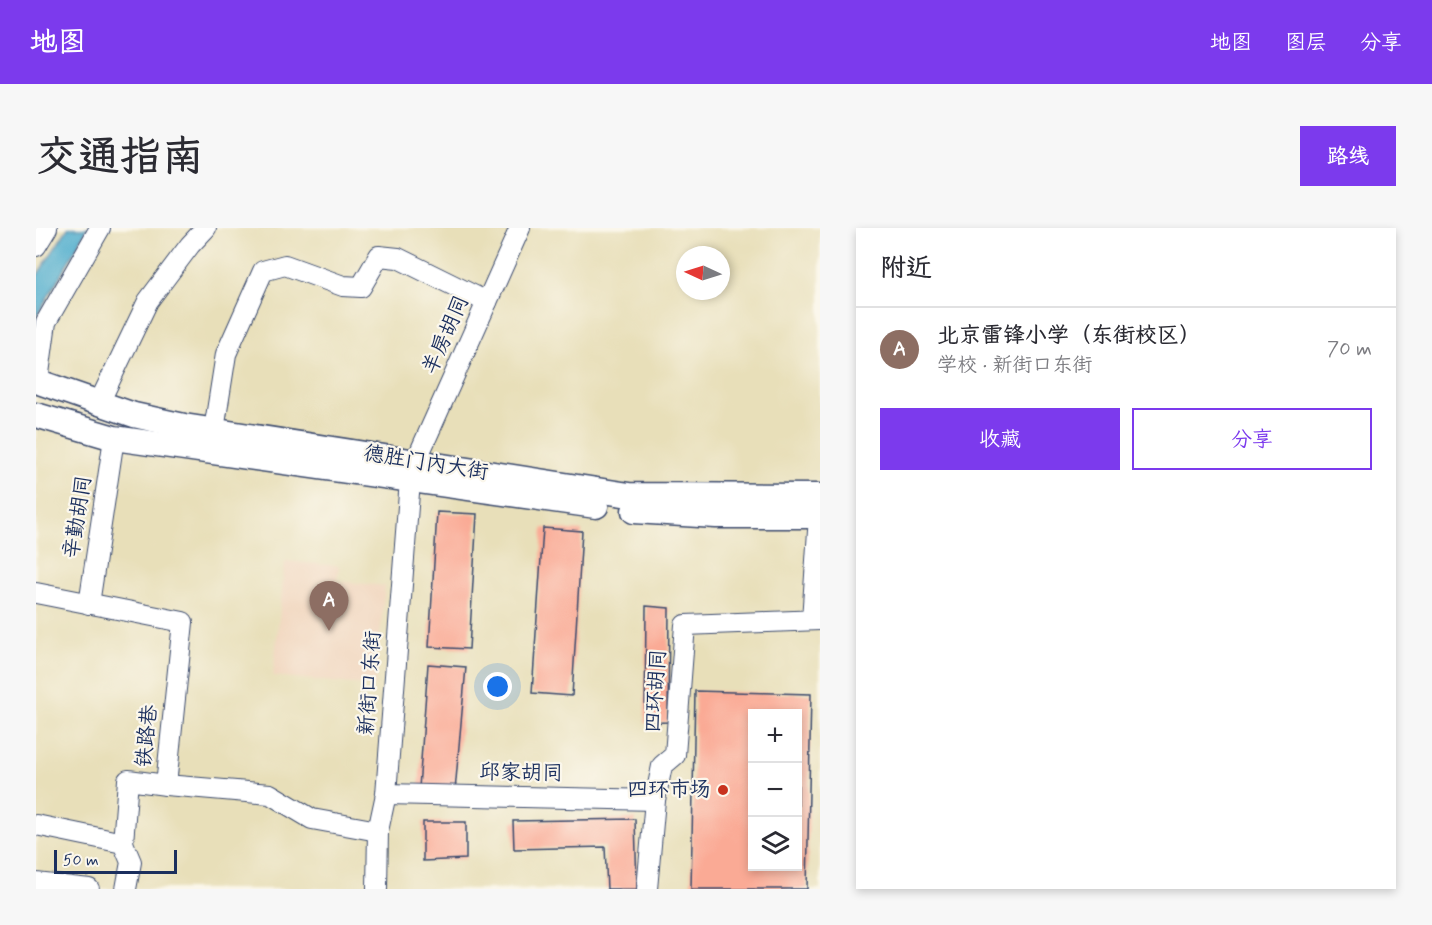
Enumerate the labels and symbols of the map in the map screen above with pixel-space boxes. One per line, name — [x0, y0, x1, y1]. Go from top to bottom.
north arrow — [676, 246, 730, 300]
street label: 羊房胡同 — [416, 291, 476, 379]
street label: 德胜门内大街 — [362, 439, 490, 487]
street label: 辛勤胡同 — [58, 473, 98, 561]
pin: A — [310, 582, 348, 631]
street label: 新街口东街 — [352, 630, 388, 736]
street label: 四环胡同 — [639, 648, 673, 734]
your location — [483, 672, 512, 701]
street label: 铁路巷 — [130, 703, 164, 769]
street label: 邱家胡同 — [479, 758, 563, 788]
place label: 四环市场 — [627, 776, 711, 804]
marker: 四环市场 — [716, 783, 730, 797]
scale bar — [54, 847, 177, 874]

